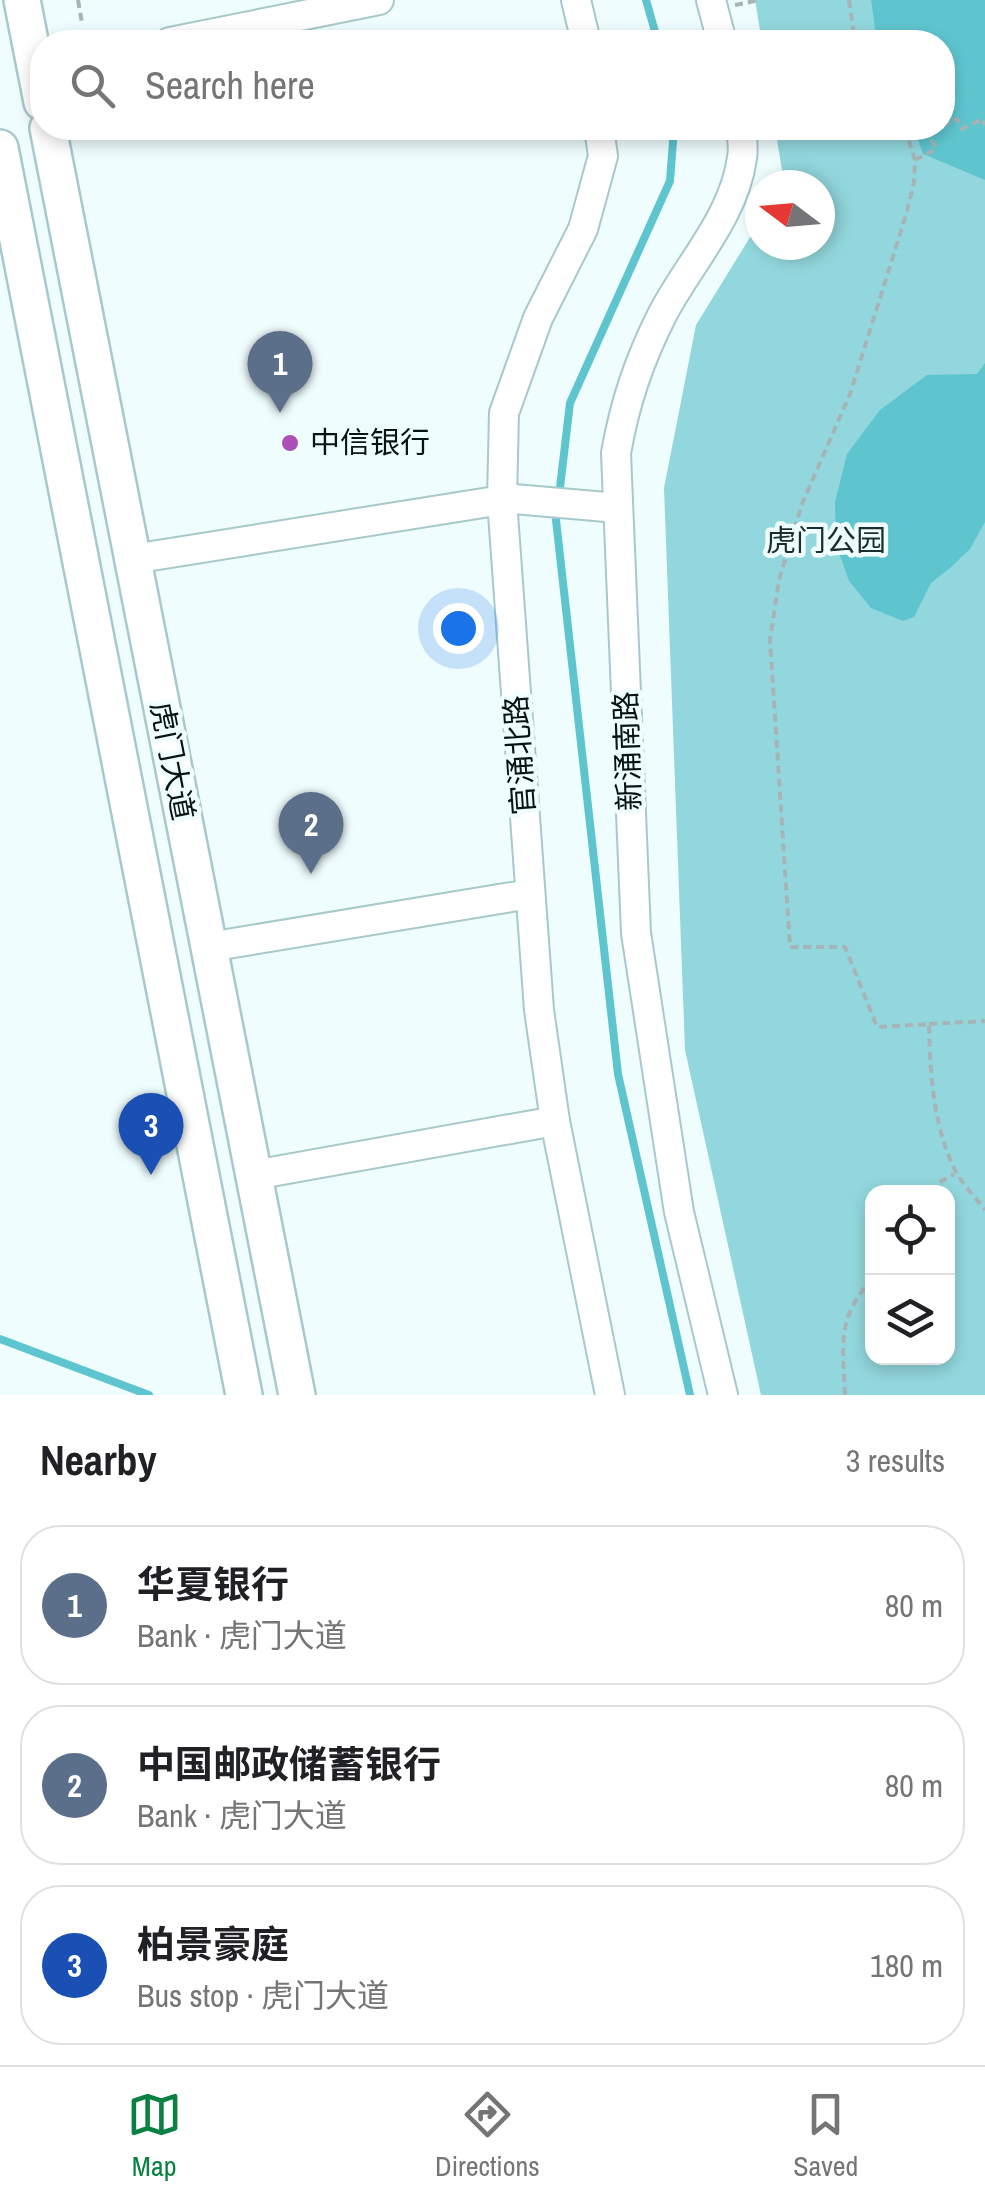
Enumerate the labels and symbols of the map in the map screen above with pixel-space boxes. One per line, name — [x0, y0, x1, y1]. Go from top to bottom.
north arrow — [745, 170, 835, 260]
pin: 1 — [248, 330, 312, 413]
place label: 中信银行 — [310, 422, 430, 462]
marker: 中信银行 — [279, 432, 301, 454]
park label: 虎门公园 — [766, 520, 886, 560]
your location — [433, 603, 484, 654]
street label: 新涌南路 — [605, 690, 649, 812]
street label: 官涌北路 — [495, 694, 543, 816]
street label: 虎门大道 — [142, 698, 204, 824]
pin: 2 — [278, 792, 344, 874]
pin: 3 — [118, 1092, 184, 1175]

